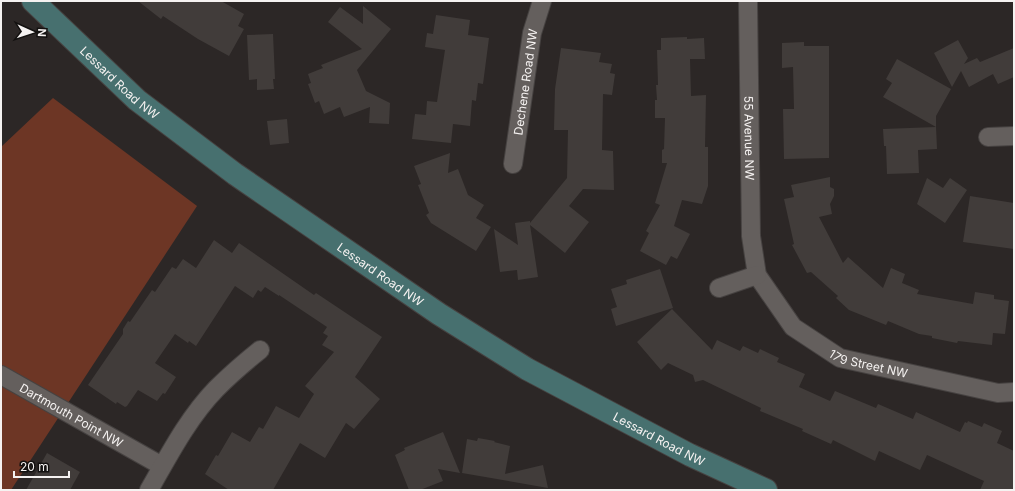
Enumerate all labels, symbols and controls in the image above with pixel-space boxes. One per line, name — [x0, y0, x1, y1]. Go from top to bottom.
north arrow — [12, 12, 52, 52]
text: N — [35, 28, 49, 37]
street label: Dechene Road NW — [510, 28, 540, 136]
street label: Lessard Road NW — [77, 43, 163, 122]
street label: 55 Avenue NW — [742, 96, 758, 180]
street label: Lessard Road NW — [335, 239, 427, 309]
street label: 179 Street NW — [826, 346, 909, 380]
street label: Dartmouth Point NW — [17, 380, 126, 450]
street label: Lessard Road NW — [611, 408, 708, 469]
scale bar — [14, 453, 69, 479]
text: 20 m — [20, 459, 49, 474]

